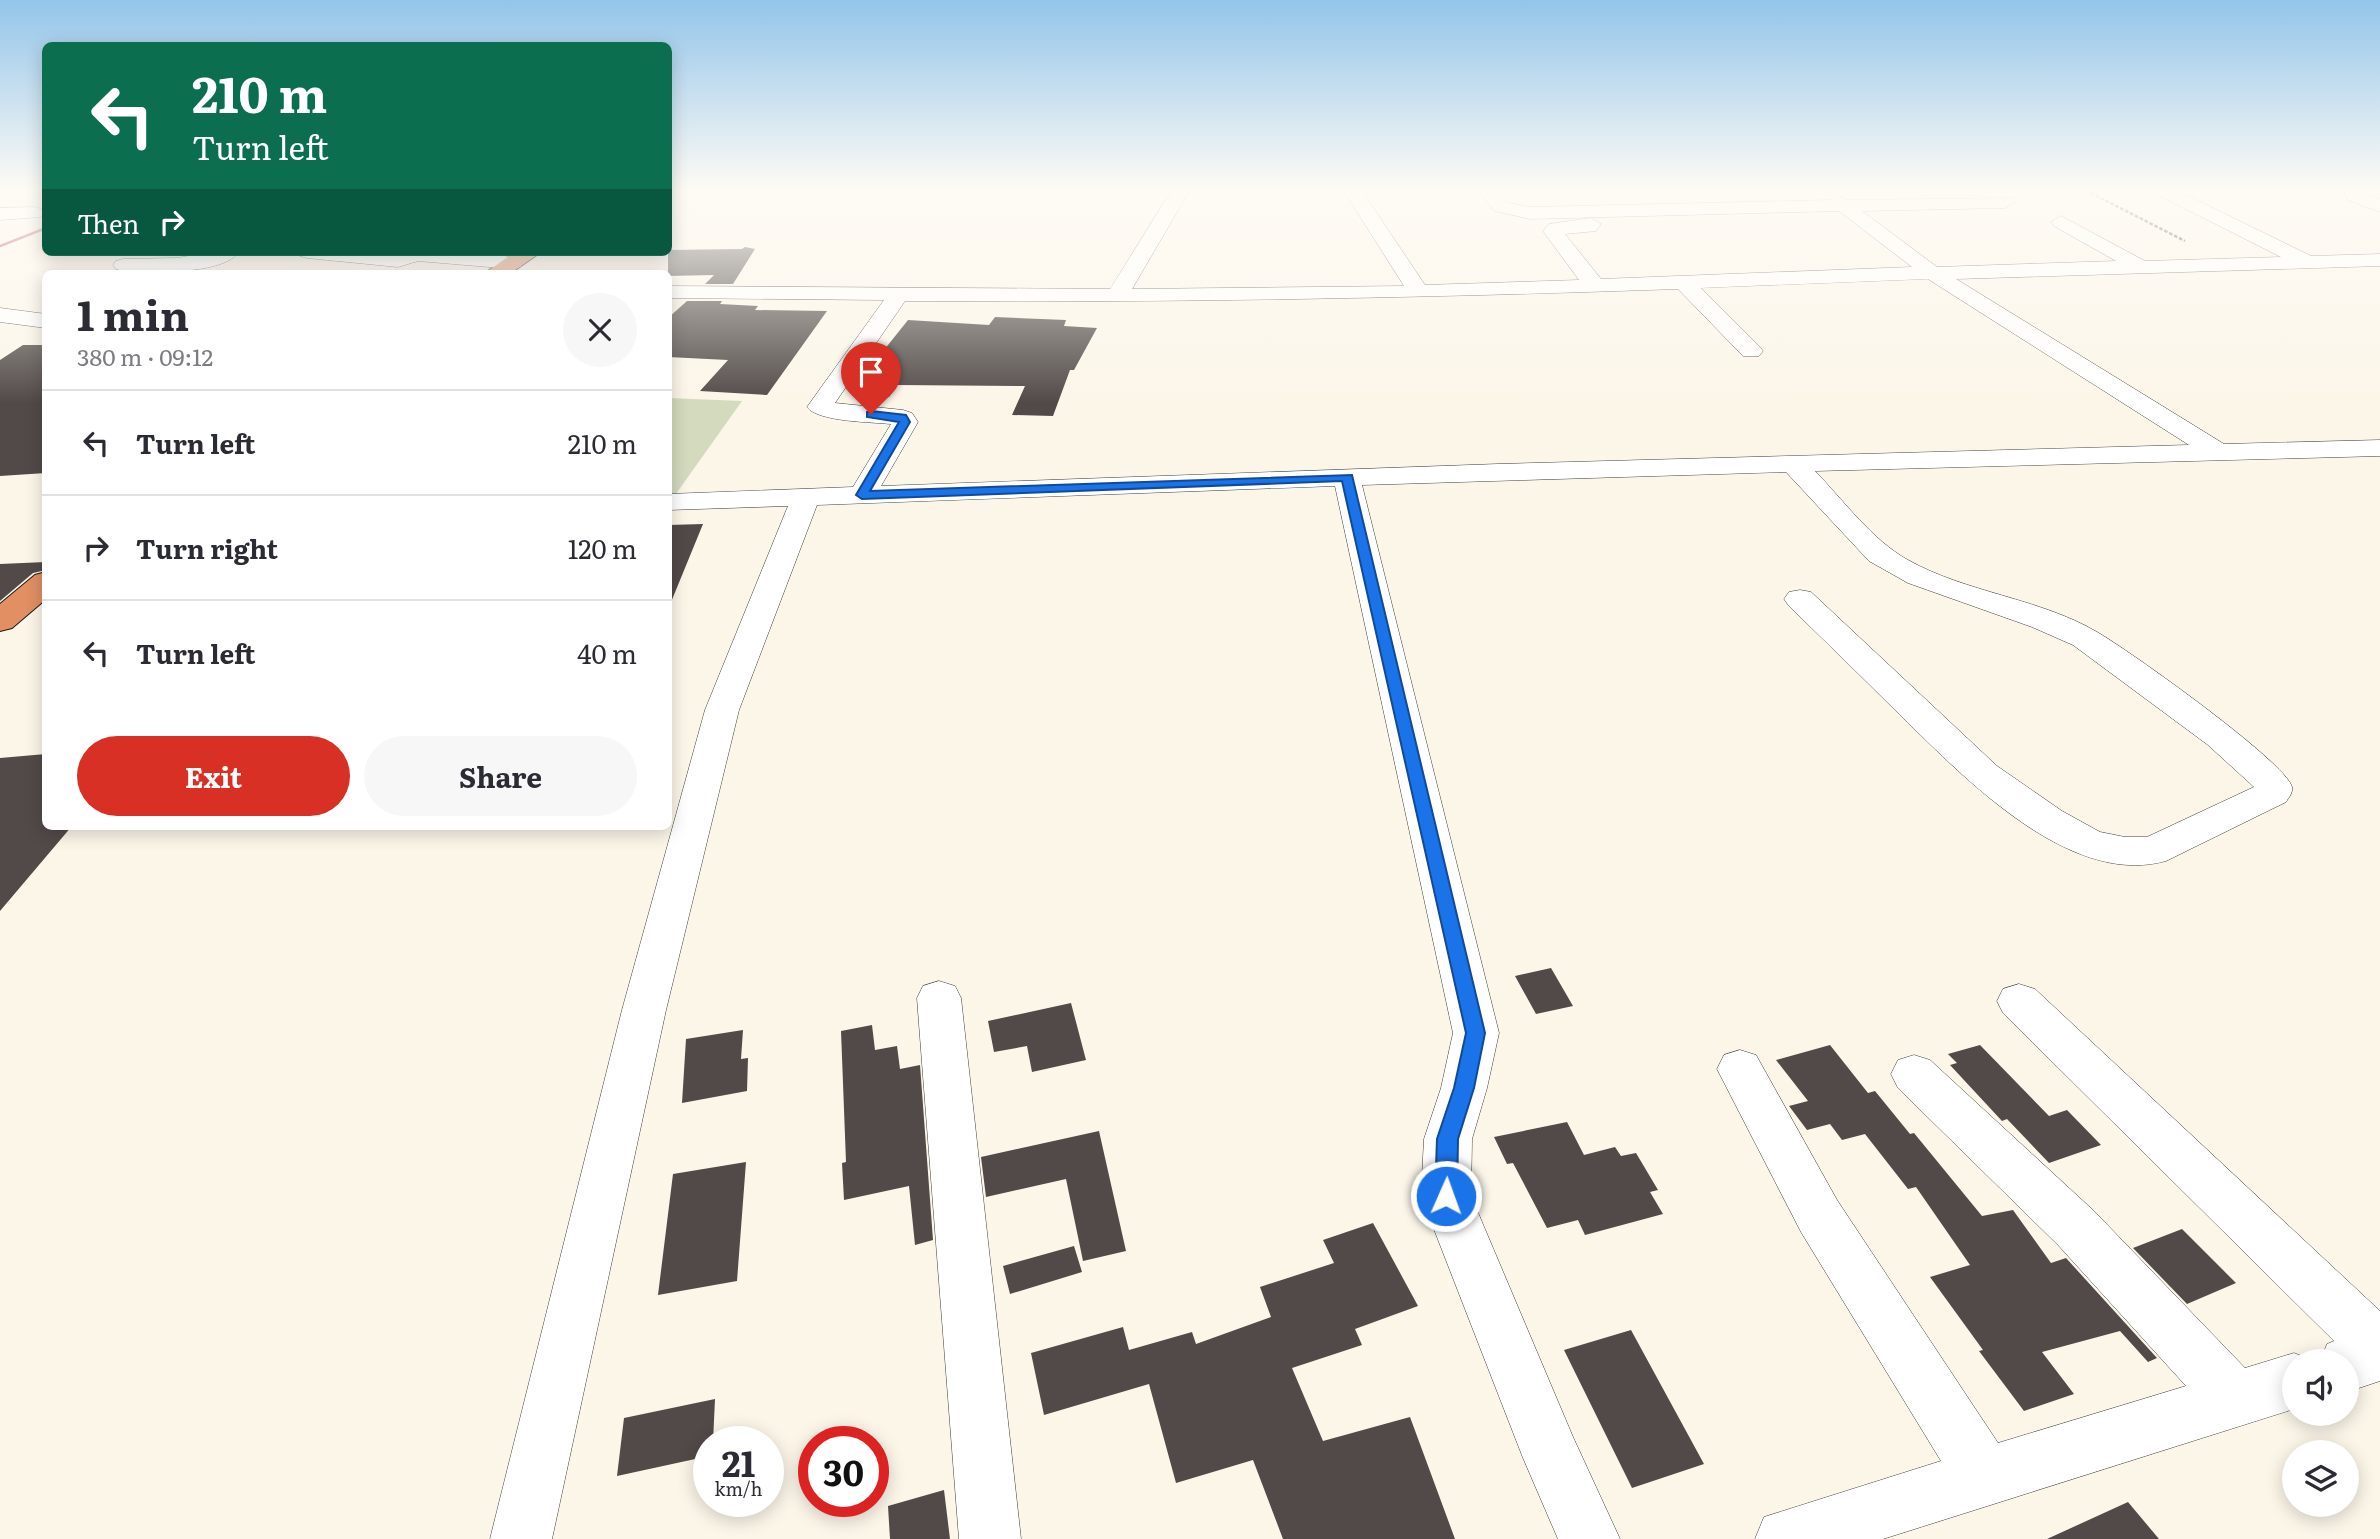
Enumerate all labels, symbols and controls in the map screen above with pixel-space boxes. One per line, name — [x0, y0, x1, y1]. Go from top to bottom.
text: 210 m — [192, 55, 327, 128]
icon: left — [77, 70, 168, 161]
text: Turn left — [192, 122, 329, 170]
text: Then — [77, 203, 139, 242]
icon: right — [153, 203, 191, 241]
text: 1 min — [77, 282, 189, 344]
button: close — [563, 293, 637, 367]
text: 380 m · 09:12 — [77, 339, 213, 373]
pin — [841, 342, 901, 414]
icon: arrive — [852, 353, 890, 391]
text: Turn left — [136, 423, 255, 462]
text: 210 m — [568, 423, 637, 462]
icon: left — [77, 424, 115, 462]
text: Turn right — [136, 528, 278, 567]
text: 120 m — [568, 528, 637, 567]
icon: right — [77, 529, 115, 567]
text: Turn left — [136, 633, 255, 672]
text: 40 m — [577, 633, 637, 672]
icon: left — [77, 634, 115, 672]
button: Exit — [77, 736, 350, 816]
button: Share — [364, 736, 637, 816]
position arrow — [1409, 1159, 1483, 1233]
map controls — [2282, 1349, 2359, 1517]
button: sound — [2282, 1349, 2359, 1426]
speed limit sign: 30 — [798, 1426, 889, 1517]
text: 21 — [722, 1436, 755, 1488]
button: layers — [2282, 1440, 2359, 1517]
text: km/h — [715, 1475, 762, 1502]

